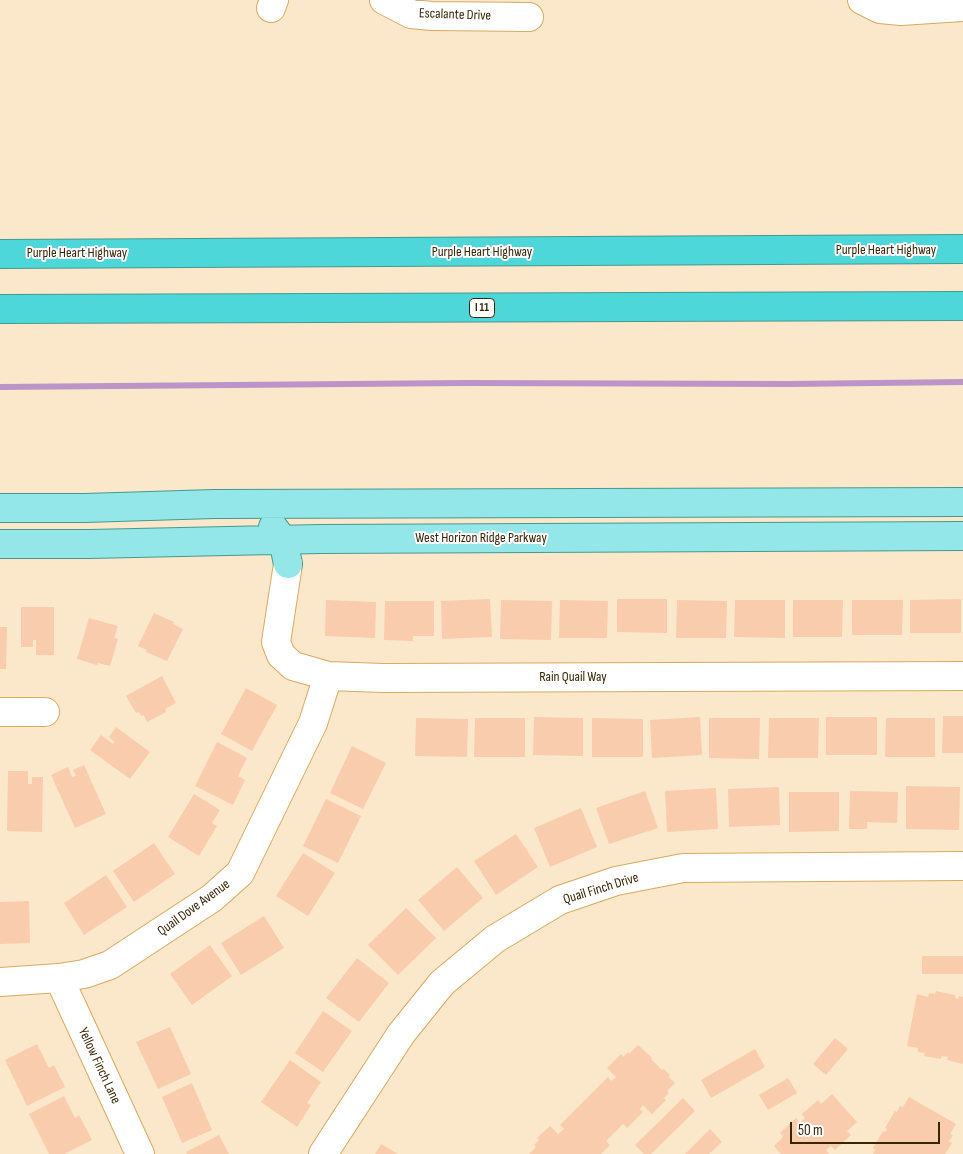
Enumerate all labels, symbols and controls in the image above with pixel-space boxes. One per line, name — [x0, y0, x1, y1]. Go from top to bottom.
street label: Escalante Drive — [419, 5, 491, 25]
street label: Purple Heart Highway — [836, 242, 936, 258]
street label: Purple Heart Highway — [432, 244, 532, 260]
street label: Purple Heart Highway — [27, 245, 127, 261]
road number: I 11 — [470, 298, 494, 318]
street label: West Horizon Ridge Parkway — [415, 530, 547, 546]
street label: Rain Quail Way — [539, 669, 607, 685]
street label: Quail Finch Drive — [561, 870, 641, 908]
street label: Quail Dove Avenue — [154, 876, 234, 940]
street label: Yellow Finch Lane — [74, 1025, 124, 1107]
scale bar — [793, 1112, 943, 1144]
text: 50 m — [798, 1121, 823, 1140]

